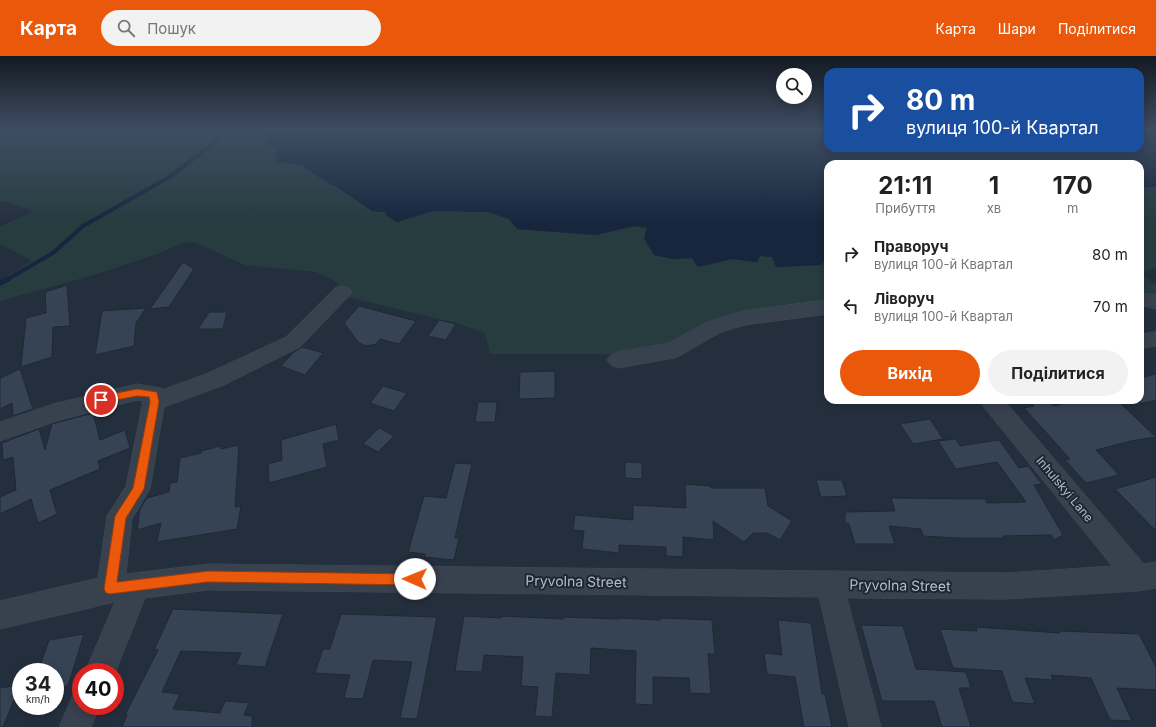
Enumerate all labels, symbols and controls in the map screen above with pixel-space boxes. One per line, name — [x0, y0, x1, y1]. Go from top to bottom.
search box — [101, 10, 381, 46]
text: Карта — [20, 17, 77, 40]
icon: search — [115, 17, 137, 39]
text: Пошук — [147, 19, 196, 38]
text: Карта — [936, 20, 976, 37]
text: Шари — [998, 20, 1036, 37]
text: Поділитися — [1058, 20, 1136, 37]
map controls — [776, 68, 812, 104]
button: search — [776, 68, 812, 104]
text: 80 m — [906, 83, 975, 117]
icon: right — [840, 84, 892, 136]
text: вулиця 100-й Квартал — [906, 117, 1099, 138]
text: 21:11 — [878, 171, 932, 200]
text: 1 — [989, 171, 999, 200]
text: 170 — [1053, 171, 1093, 200]
text: Прибуття — [875, 200, 935, 216]
text: хв — [987, 200, 1001, 216]
text: m — [1067, 200, 1078, 216]
text: Праворуч — [874, 237, 948, 256]
icon: right — [840, 243, 862, 265]
text: 80 m — [1092, 245, 1128, 264]
text: вулиця 100-й Квартал — [874, 256, 1013, 272]
text: Ліворуч — [874, 289, 934, 308]
icon: left — [840, 295, 862, 317]
text: 70 m — [1093, 297, 1128, 316]
text: вулиця 100-й Квартал — [874, 308, 1013, 324]
button: Вихід — [840, 350, 980, 396]
button: Поділитися — [988, 350, 1128, 396]
pin — [84, 383, 118, 417]
icon: arrive — [90, 389, 112, 411]
street label: Inhulskyi Lane — [1033, 453, 1097, 525]
position arrow — [394, 558, 436, 600]
street label: Pryvolna Street — [525, 572, 627, 590]
street label: Pryvolna Street — [849, 576, 951, 594]
speed limit sign: 40 — [72, 663, 124, 715]
text: 34 — [25, 672, 51, 696]
text: km/h — [26, 693, 50, 705]

